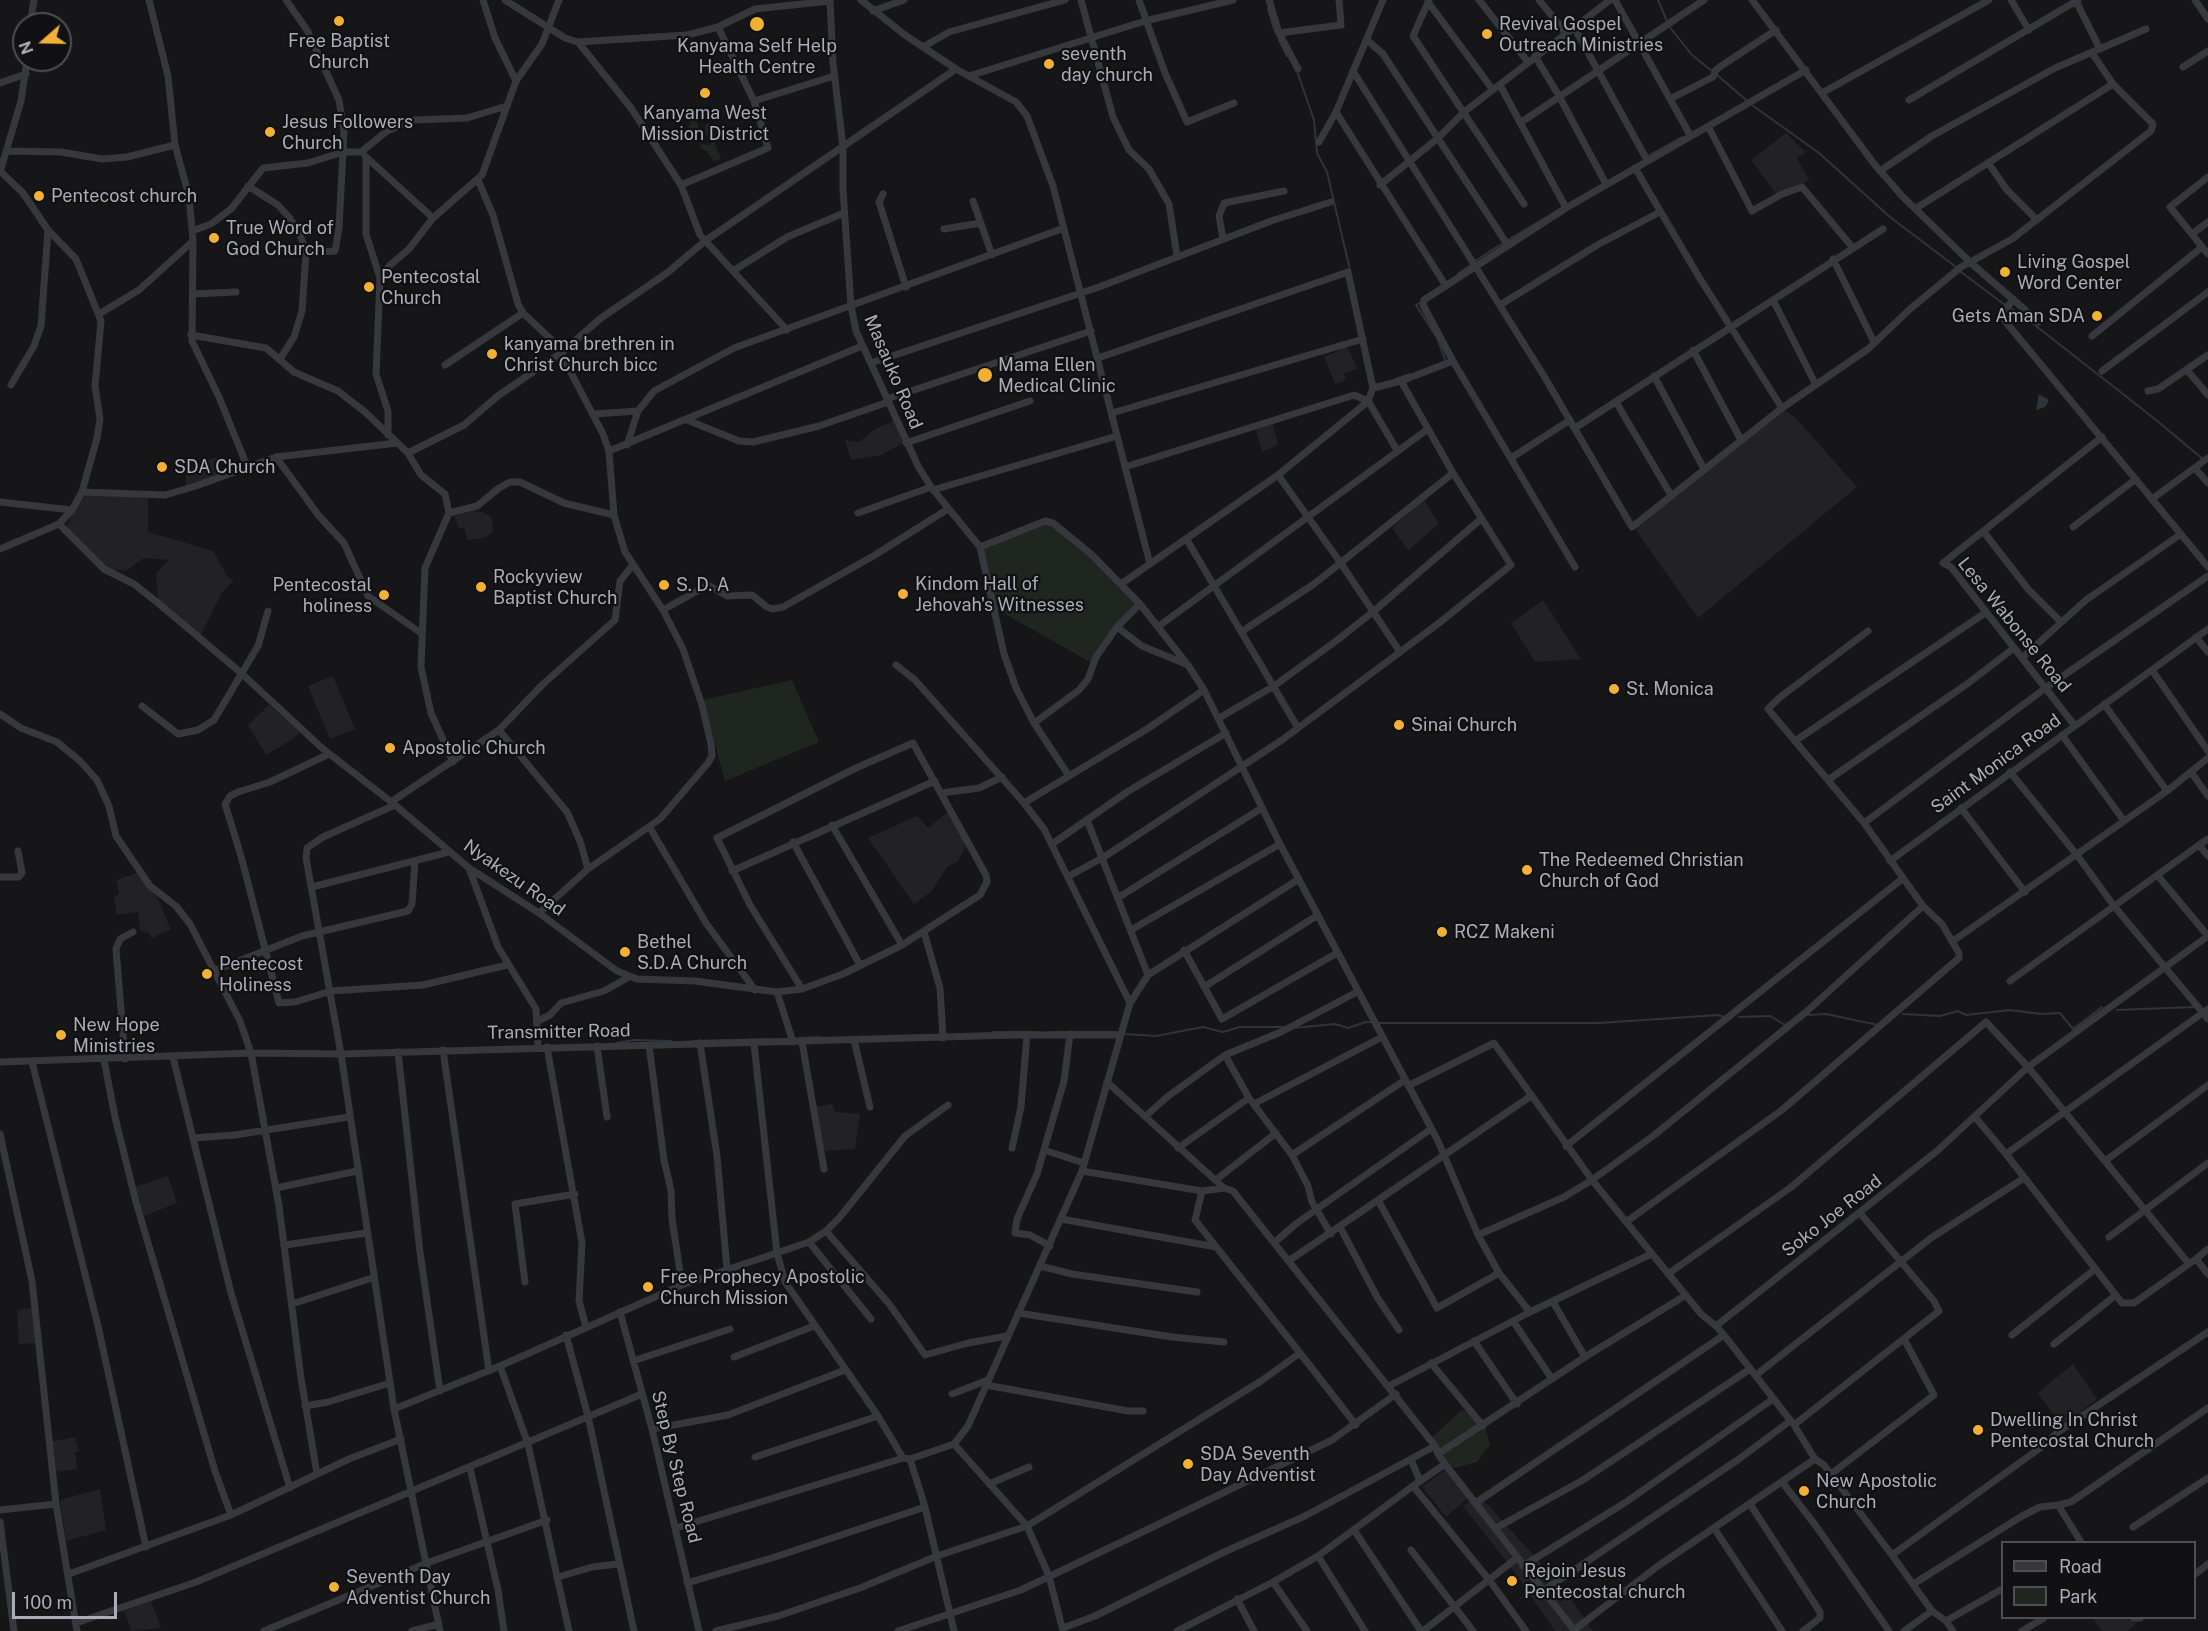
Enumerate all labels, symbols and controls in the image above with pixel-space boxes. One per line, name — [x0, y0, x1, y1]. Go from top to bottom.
north arrow — [12, 12, 72, 72]
place label: Revival Gospel Outreach Ministries — [1499, 13, 1663, 56]
marker: Free Baptist Church — [332, 14, 346, 28]
marker: Kanyama Self Help Health Centre — [748, 15, 766, 33]
marker: Revival Gospel Outreach Ministries — [1480, 27, 1494, 41]
place label: Free Baptist Church — [288, 30, 390, 72]
place label: Kanyama Self Help Health Centre — [677, 35, 837, 78]
text: N — [15, 39, 38, 57]
place label: seventh day church — [1061, 43, 1153, 86]
marker: seventh day church — [1042, 57, 1056, 71]
marker: Kanyama West Mission District — [698, 86, 712, 100]
place label: Kanyama West Mission District — [641, 102, 769, 144]
place label: Jesus Followers Church — [282, 111, 413, 154]
marker: Jesus Followers Church — [263, 125, 277, 139]
place label: Pentecost church — [51, 185, 197, 207]
marker: Pentecost church — [32, 189, 46, 203]
place label: True Word of God Church — [226, 217, 334, 260]
marker: True Word of God Church — [207, 231, 221, 245]
place label: Living Gospel Word Center — [2017, 251, 2130, 294]
marker: Living Gospel Word Center — [1998, 265, 2012, 279]
place label: Pentecostal Church — [381, 266, 481, 308]
marker: Pentecostal Church — [362, 280, 376, 294]
place label: Gets Aman SDA — [1952, 305, 2085, 327]
marker: Gets Aman SDA — [2090, 309, 2104, 323]
street label: Masauko Road — [859, 312, 927, 432]
place label: kanyama brethren in Christ Church bicc — [504, 333, 675, 376]
marker: kanyama brethren in Christ Church bicc — [485, 347, 499, 361]
place label: Mama Ellen Medical Clinic — [998, 354, 1116, 397]
marker: Mama Ellen Medical Clinic — [976, 366, 994, 384]
place label: SDA Church — [174, 456, 275, 478]
marker: SDA Church — [155, 460, 169, 474]
street label: Lesa Wabonse Road — [1953, 553, 2075, 697]
place label: Rockyview Baptist Church — [493, 566, 617, 608]
place label: Kindom Hall of Jehovah's Witnesses — [915, 573, 1084, 616]
place label: Pentecostal holiness — [272, 574, 372, 616]
place label: S. D. A — [676, 574, 730, 596]
marker: S. D. A — [657, 578, 671, 592]
marker: Rockyview Baptist Church — [474, 580, 488, 594]
marker: Kindom Hall of Jehovah's Witnesses — [896, 587, 910, 601]
marker: Pentecostal holiness — [377, 588, 391, 602]
place label: St. Monica — [1626, 678, 1714, 700]
marker: St. Monica — [1607, 682, 1621, 696]
street label: Saint Monica Road — [1927, 710, 2065, 818]
place label: Sinai Church — [1411, 714, 1517, 736]
marker: Sinai Church — [1392, 718, 1406, 732]
place label: Apostolic Church — [402, 737, 546, 759]
marker: Apostolic Church — [383, 741, 397, 755]
street label: Nyakezu Road — [459, 835, 569, 921]
place label: The Redeemed Christian Church of God — [1539, 849, 1744, 892]
marker: The Redeemed Christian Church of God — [1520, 863, 1534, 877]
place label: RCZ Makeni — [1454, 921, 1555, 943]
marker: RCZ Makeni — [1435, 925, 1449, 939]
place label: Bethel S.D.A Church — [637, 931, 747, 974]
marker: Bethel S.D.A Church — [618, 945, 632, 959]
place label: Pentecost Holiness — [219, 953, 303, 996]
marker: Pentecost Holiness — [200, 967, 214, 981]
place label: New Hope Ministries — [73, 1014, 160, 1056]
street label: Transmitter Road — [487, 1020, 631, 1044]
marker: New Hope Ministries — [54, 1028, 68, 1042]
street label: Soko Joe Road — [1778, 1170, 1886, 1262]
place label: Free Prophecy Apostolic Church Mission — [660, 1266, 865, 1308]
marker: Free Prophecy Apostolic Church Mission — [641, 1280, 655, 1294]
street label: Step By Step Road — [647, 1389, 705, 1545]
place label: Dwelling In Christ Pentecostal Church — [1990, 1409, 2154, 1452]
marker: Dwelling In Christ Pentecostal Church — [1971, 1423, 1985, 1437]
place label: SDA Seventh Day Adventist — [1200, 1443, 1316, 1486]
marker: SDA Seventh Day Adventist — [1181, 1457, 1195, 1471]
place label: New Apostolic Church — [1816, 1470, 1937, 1512]
marker: New Apostolic Church — [1797, 1484, 1811, 1498]
legend — [2001, 1541, 2196, 1619]
text: Road — [2059, 1556, 2102, 1577]
place label: Rejoin Jesus Pentecostal church — [1524, 1560, 1685, 1602]
place label: Seventh Day Adventist Church — [346, 1566, 490, 1608]
marker: Rejoin Jesus Pentecostal church — [1505, 1574, 1519, 1588]
scale bar — [15, 1580, 120, 1618]
marker: Seventh Day Adventist Church — [327, 1580, 341, 1594]
text: Park — [2059, 1586, 2097, 1607]
text: 100 m — [23, 1592, 72, 1613]

